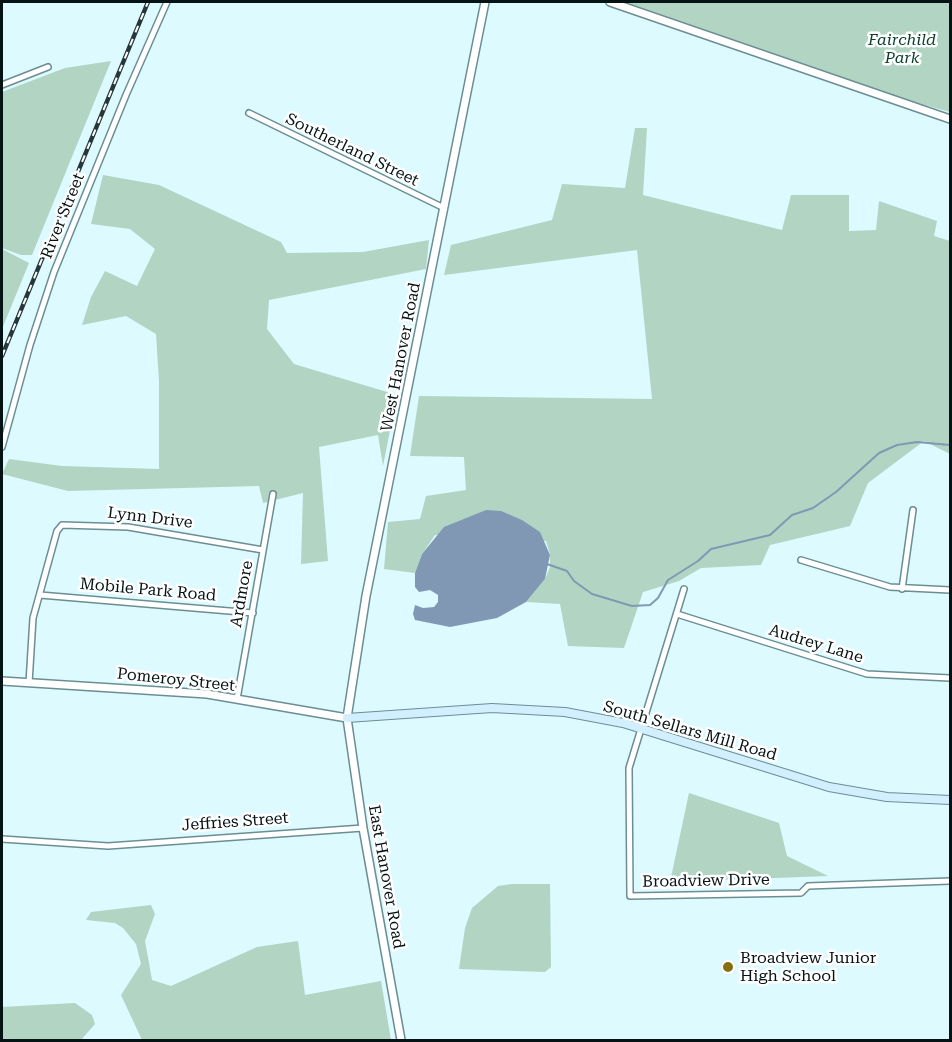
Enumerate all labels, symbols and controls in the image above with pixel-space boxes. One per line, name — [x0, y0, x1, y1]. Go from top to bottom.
park label: Fairchild Park — [868, 30, 936, 68]
street label: Southerland Street — [282, 109, 422, 191]
street label: River Street — [37, 170, 89, 262]
street label: West Hanover Road — [377, 281, 425, 433]
street label: Lynn Drive — [106, 503, 194, 533]
street label: Ardmore — [227, 559, 257, 629]
street label: Mobile Park Road — [79, 574, 217, 606]
street label: Audrey Lane — [767, 621, 865, 667]
street label: Pomeroy Street — [116, 664, 236, 696]
street label: South Sellars Mill Road — [601, 697, 779, 765]
street label: East Hanover Road — [364, 803, 408, 951]
street label: Jeffries Street — [181, 809, 289, 835]
street label: Broadview Drive — [642, 870, 770, 892]
place label: Broadview Junior High School — [740, 948, 876, 986]
marker: Broadview Junior High School — [721, 960, 735, 974]

